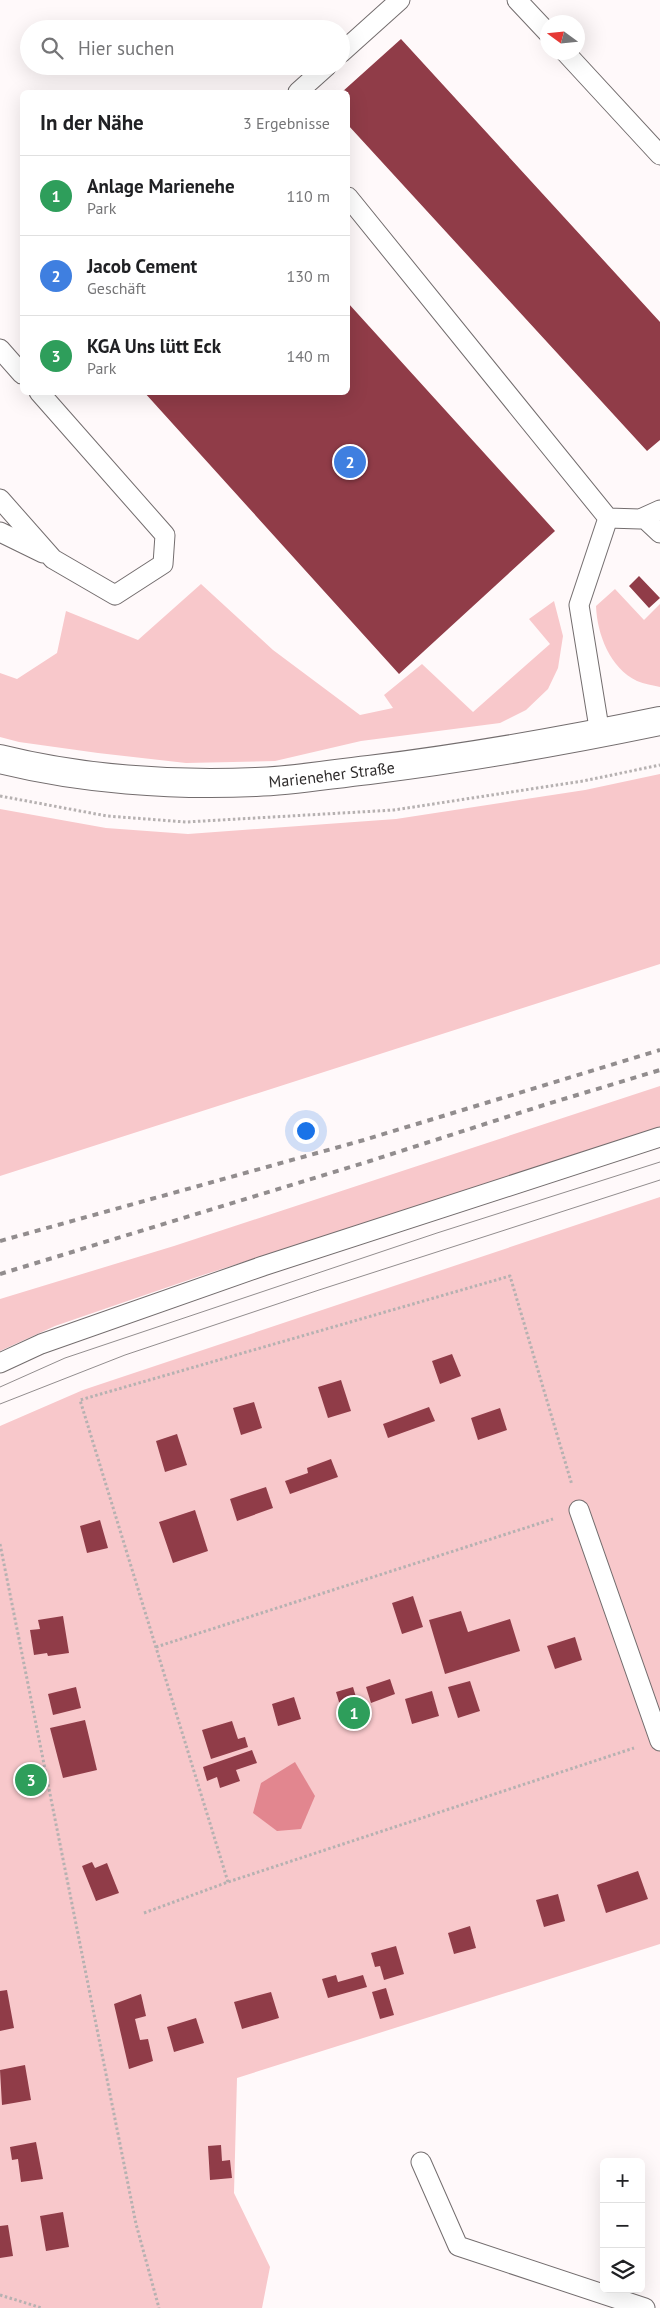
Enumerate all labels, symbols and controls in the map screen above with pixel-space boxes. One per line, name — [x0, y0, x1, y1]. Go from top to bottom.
north arrow — [540, 15, 585, 60]
search box — [20, 20, 350, 75]
icon: search — [38, 34, 66, 62]
text: Hier suchen — [78, 36, 174, 60]
text: In der Nähe — [40, 109, 144, 136]
text: 3 Ergebnisse — [243, 113, 330, 133]
text: Anlage Marienehe — [87, 174, 235, 198]
text: 1 — [51, 186, 61, 206]
text: 110 m — [287, 186, 330, 206]
text: Park — [87, 198, 116, 218]
text: Jacob Cement — [87, 254, 197, 278]
text: 2 — [51, 266, 61, 286]
text: 130 m — [287, 266, 330, 286]
text: Geschäft — [87, 278, 146, 298]
text: KGA Uns lütt Eck — [87, 334, 221, 358]
text: 3 — [51, 346, 61, 366]
text: 140 m — [287, 346, 330, 366]
text: Park — [87, 358, 116, 378]
pin: 2 — [334, 443, 366, 481]
street label: Marieneher Straße — [268, 757, 396, 791]
your location — [293, 1118, 319, 1144]
pin: 1 — [338, 1694, 370, 1732]
pin: 3 — [15, 1761, 47, 1799]
map controls — [600, 2158, 645, 2293]
button: + — [600, 2158, 645, 2203]
button: − — [600, 2203, 645, 2248]
button: layers — [600, 2248, 645, 2293]

